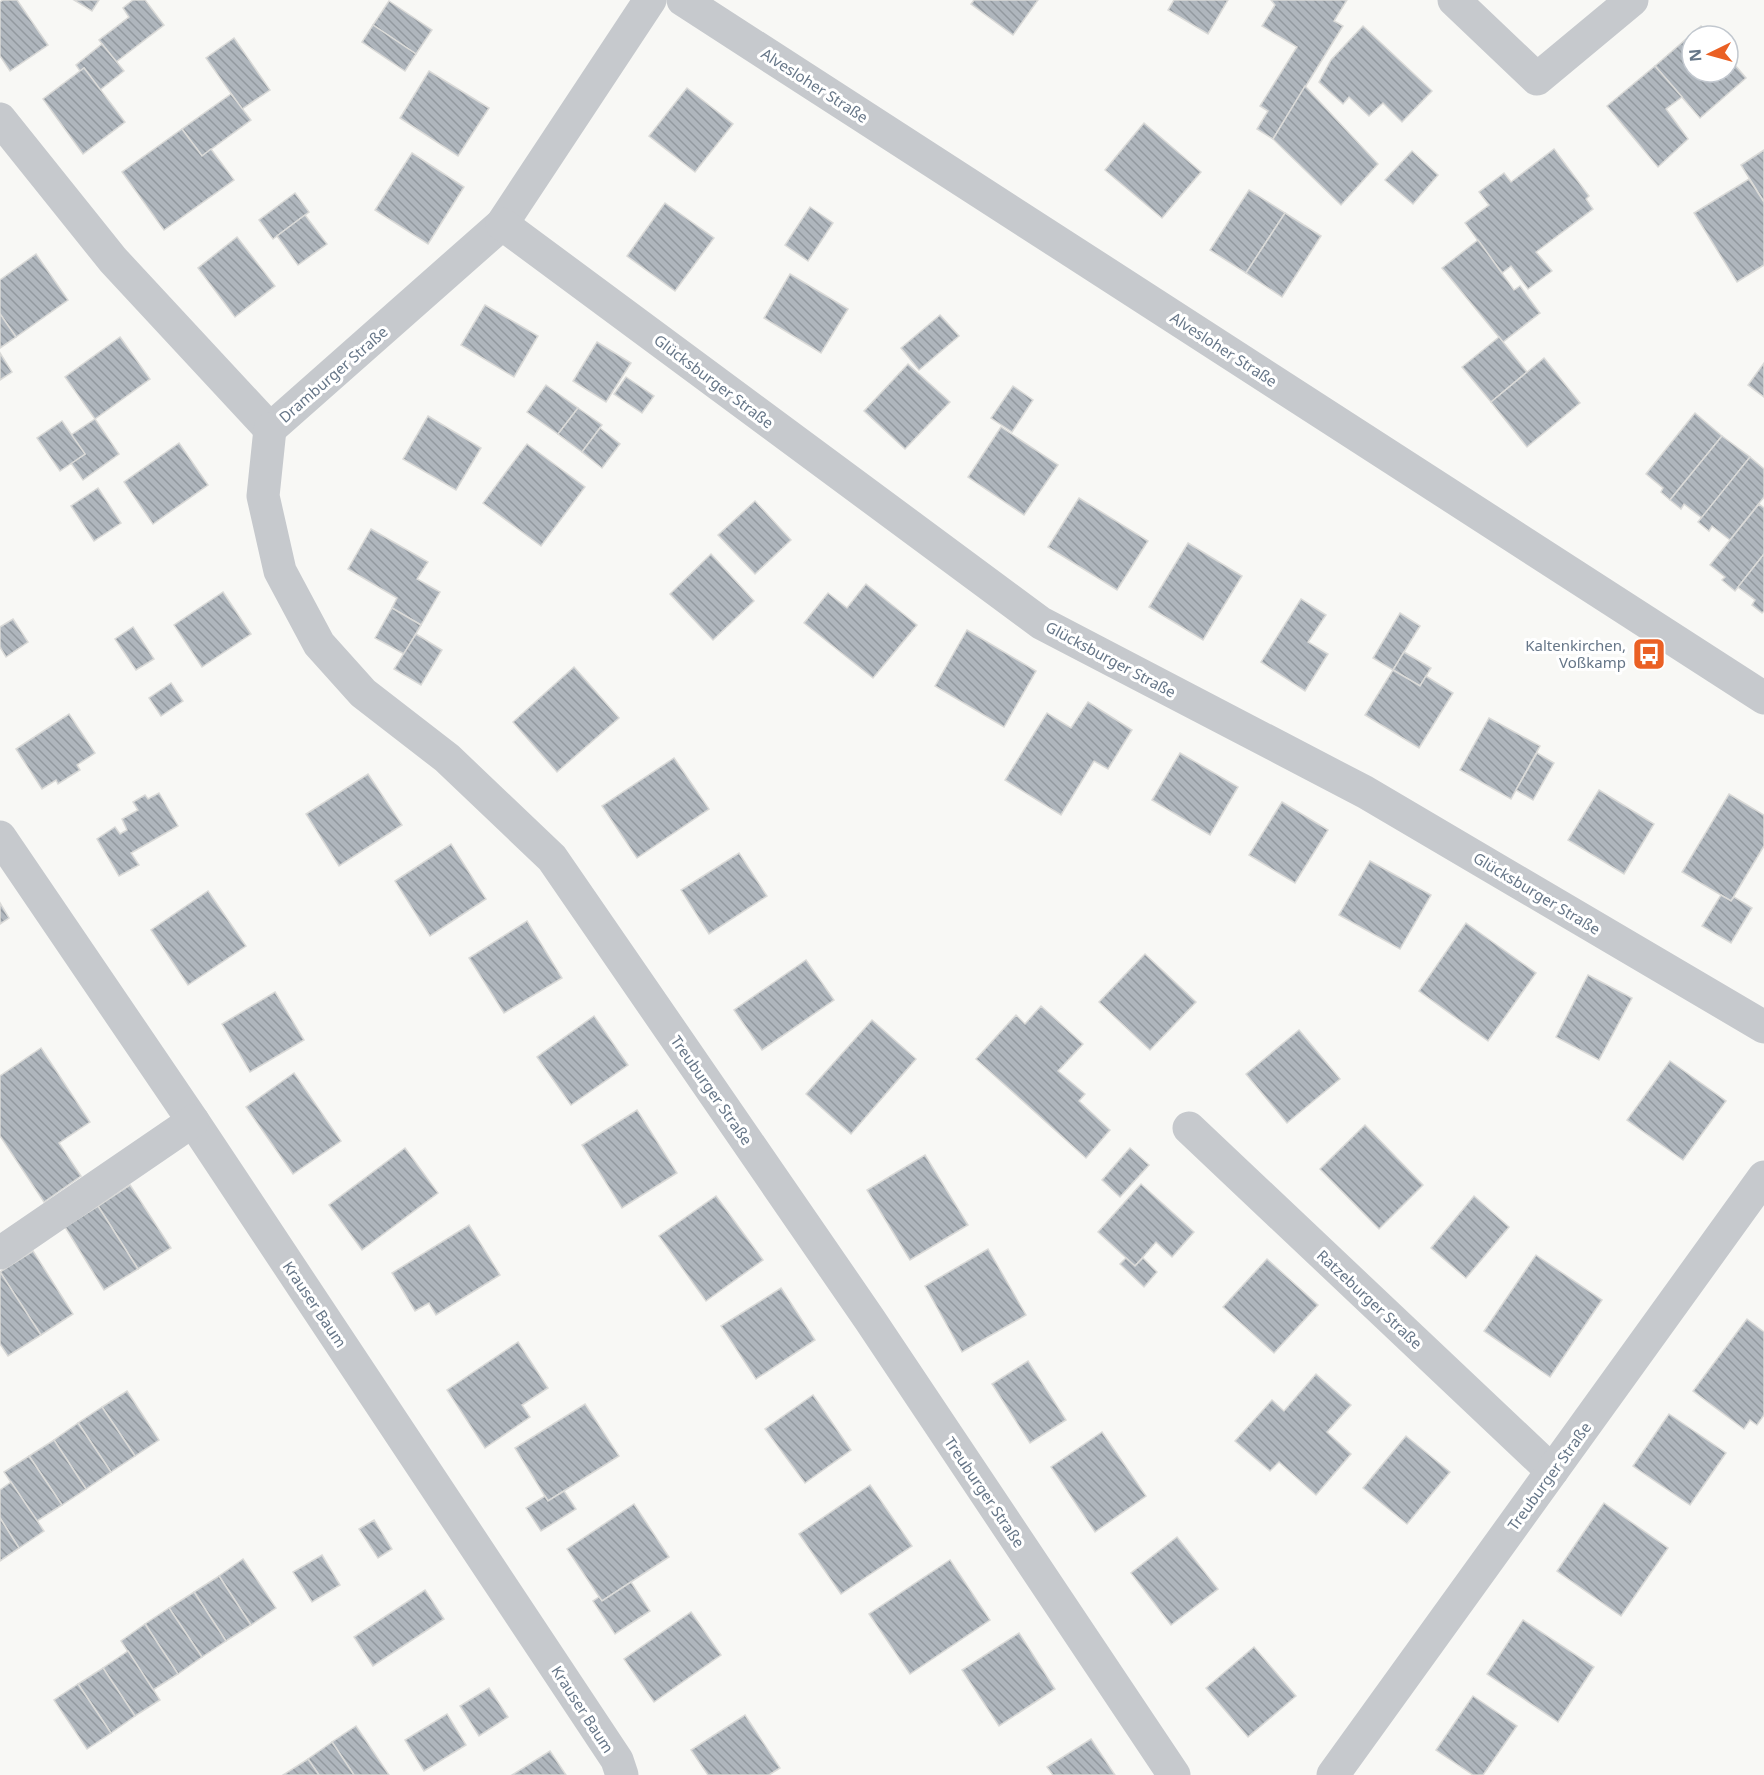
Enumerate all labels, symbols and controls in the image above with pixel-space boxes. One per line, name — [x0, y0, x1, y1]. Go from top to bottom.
north arrow — [1680, 24, 1740, 84]
street label: Alvesloher Straße — [758, 43, 872, 127]
text: N — [1684, 48, 1707, 63]
street label: Alvesloher Straße — [1167, 307, 1281, 391]
street label: Dramburger Straße — [275, 321, 391, 427]
street label: Glücksburger Straße — [650, 329, 778, 433]
street label: Glücksburger Straße — [1042, 616, 1180, 702]
place label: Kaltenkirchen, Voßkamp — [1525, 635, 1626, 672]
bus stop icon: Kaltenkirchen, Voßkamp — [1631, 636, 1667, 672]
street label: Glücksburger Straße — [1470, 847, 1604, 939]
street label: Treuburger Straße — [667, 1031, 757, 1149]
street label: Ratzeburger Straße — [1313, 1245, 1427, 1353]
street label: Krauser Baum — [279, 1257, 351, 1351]
street label: Treuburger Straße — [1503, 1418, 1595, 1534]
street label: Treuburger Straße — [941, 1433, 1029, 1551]
street label: Krauser Baum — [547, 1662, 619, 1756]

